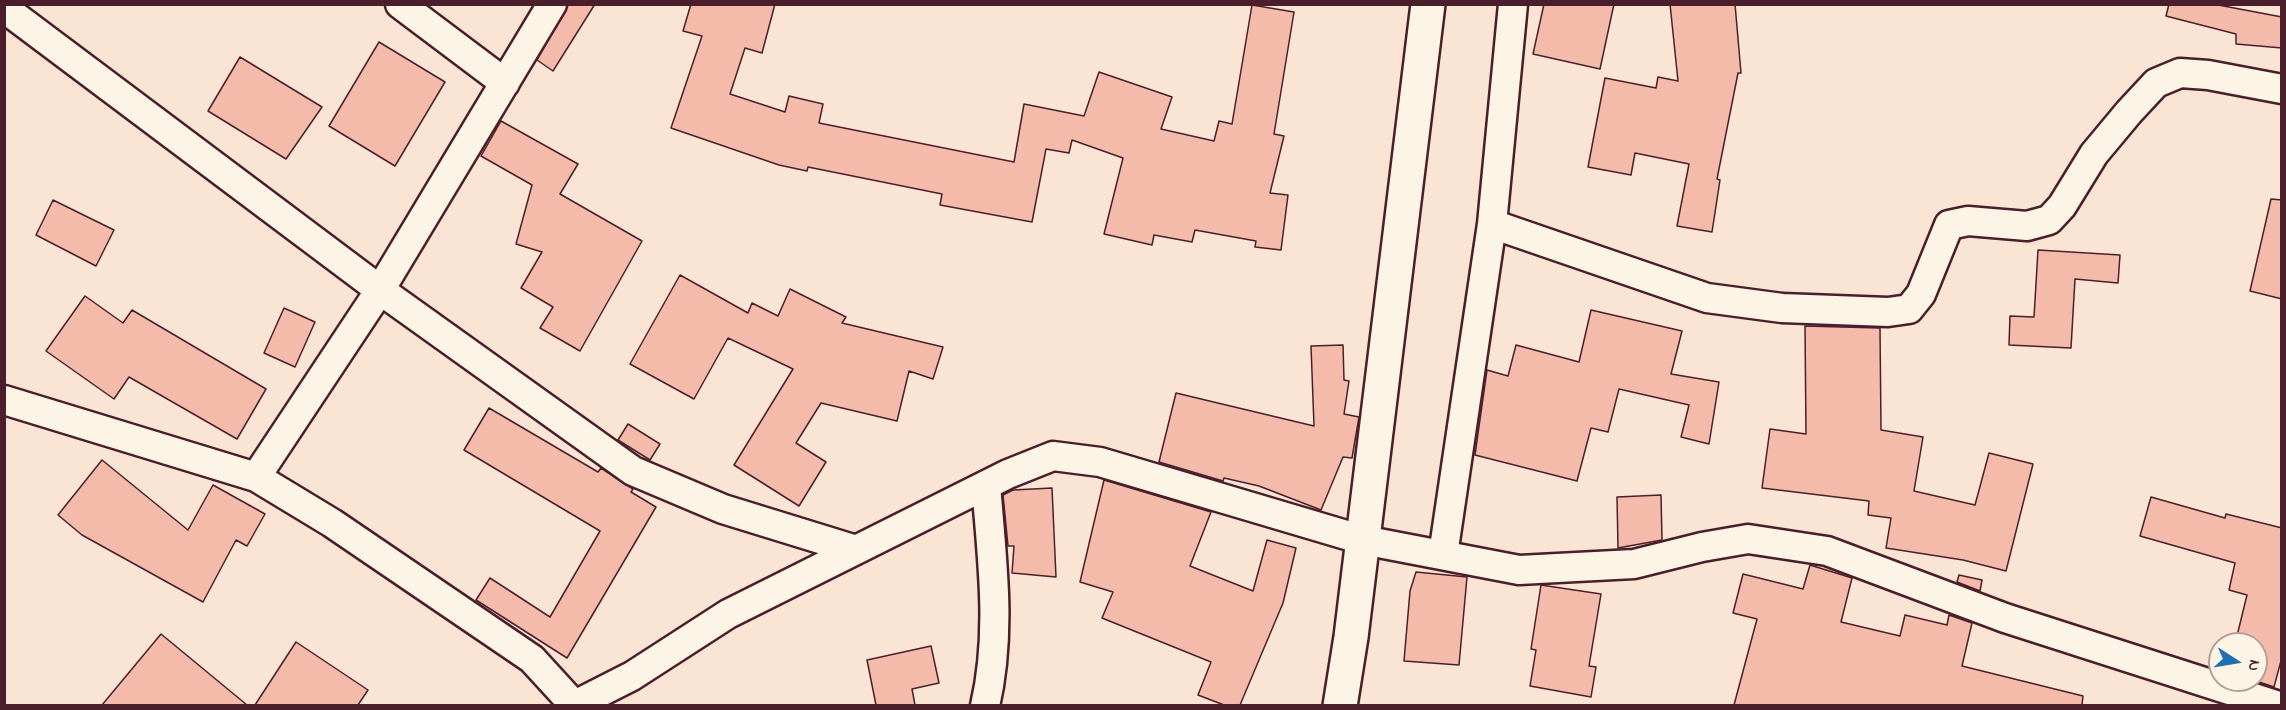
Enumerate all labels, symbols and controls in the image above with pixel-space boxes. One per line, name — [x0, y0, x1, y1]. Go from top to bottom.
north arrow — [2208, 632, 2268, 692]
text: N — [2241, 658, 2267, 673]

